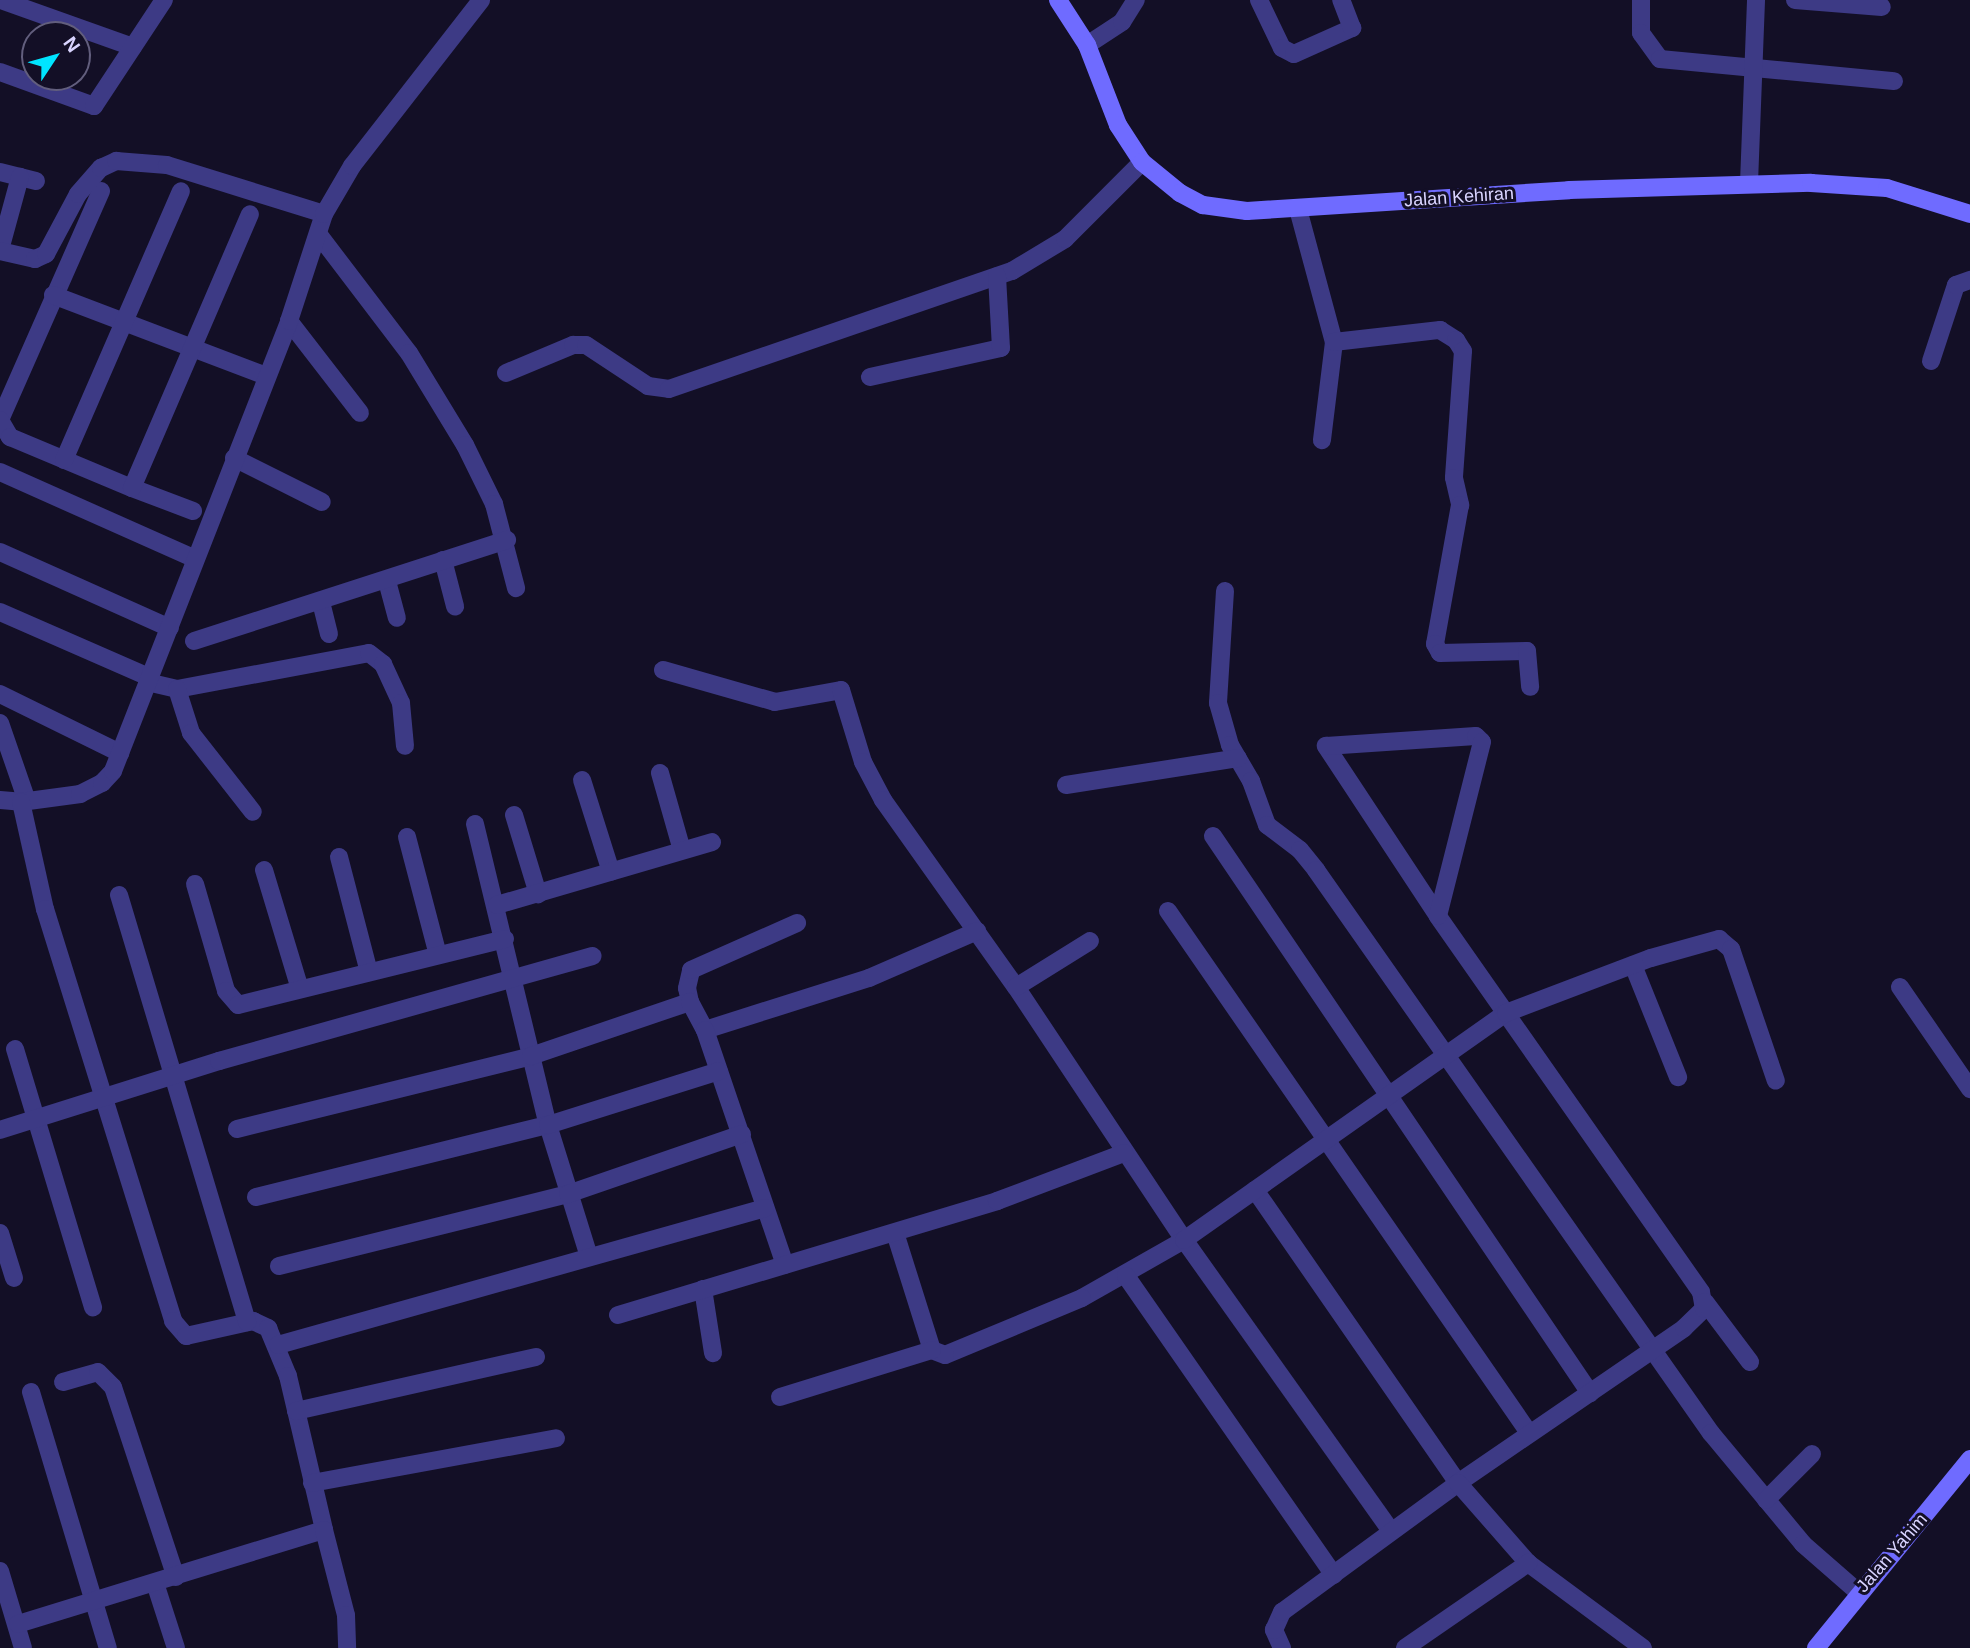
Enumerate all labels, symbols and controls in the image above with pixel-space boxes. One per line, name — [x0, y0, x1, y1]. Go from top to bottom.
north arrow — [21, 21, 91, 91]
text: N — [59, 33, 84, 56]
street label: Jalan Kehiran — [1403, 182, 1515, 212]
street label: Jalan Yahim — [1852, 1509, 1932, 1597]

